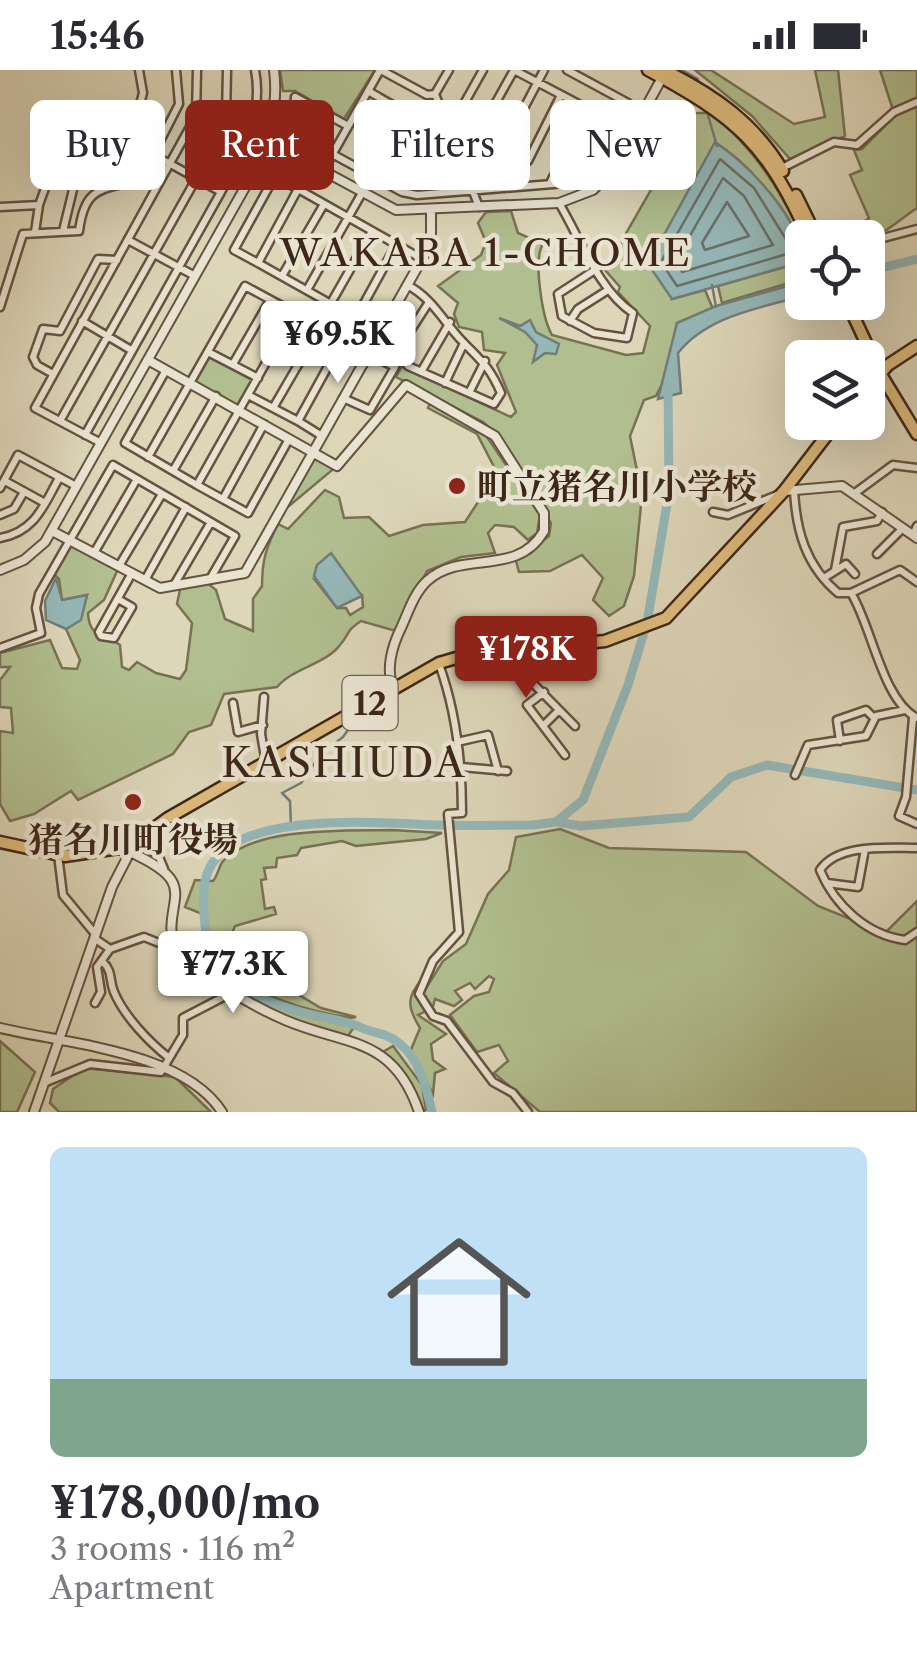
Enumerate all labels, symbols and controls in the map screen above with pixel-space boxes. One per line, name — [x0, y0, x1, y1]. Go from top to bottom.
text: 15:46 — [50, 12, 145, 59]
chip: Buy — [30, 100, 165, 190]
chip: Rent — [185, 100, 334, 190]
chip: Filters — [354, 100, 530, 190]
chip: New — [550, 100, 696, 190]
map controls — [785, 220, 885, 440]
button: locate — [785, 220, 885, 320]
district label: WAKABA 1-CHOME — [279, 229, 692, 276]
pin: ¥69.5K — [257, 301, 419, 386]
text: ¥69.5K — [283, 314, 393, 353]
button: layers — [785, 340, 885, 440]
place label: 町立猪名川小学校 — [477, 465, 757, 508]
marker: 町立猪名川小学校 — [446, 475, 468, 497]
pin: ¥178K — [456, 616, 596, 701]
text: ¥178K — [477, 629, 575, 668]
road number: 12 — [342, 676, 398, 730]
district label: KASHIUDA — [221, 738, 467, 787]
marker: 猪名川町役場 — [122, 791, 144, 813]
place label: 猪名川町役場 — [28, 818, 238, 861]
pin: ¥77.3K — [152, 931, 314, 1016]
text: ¥77.3K — [180, 944, 286, 983]
icon: home — [369, 1212, 549, 1392]
text: ¥178,000/mo — [50, 1477, 320, 1529]
text: 3 rooms · 116 m² — [50, 1529, 295, 1568]
text: Apartment — [50, 1568, 214, 1607]

